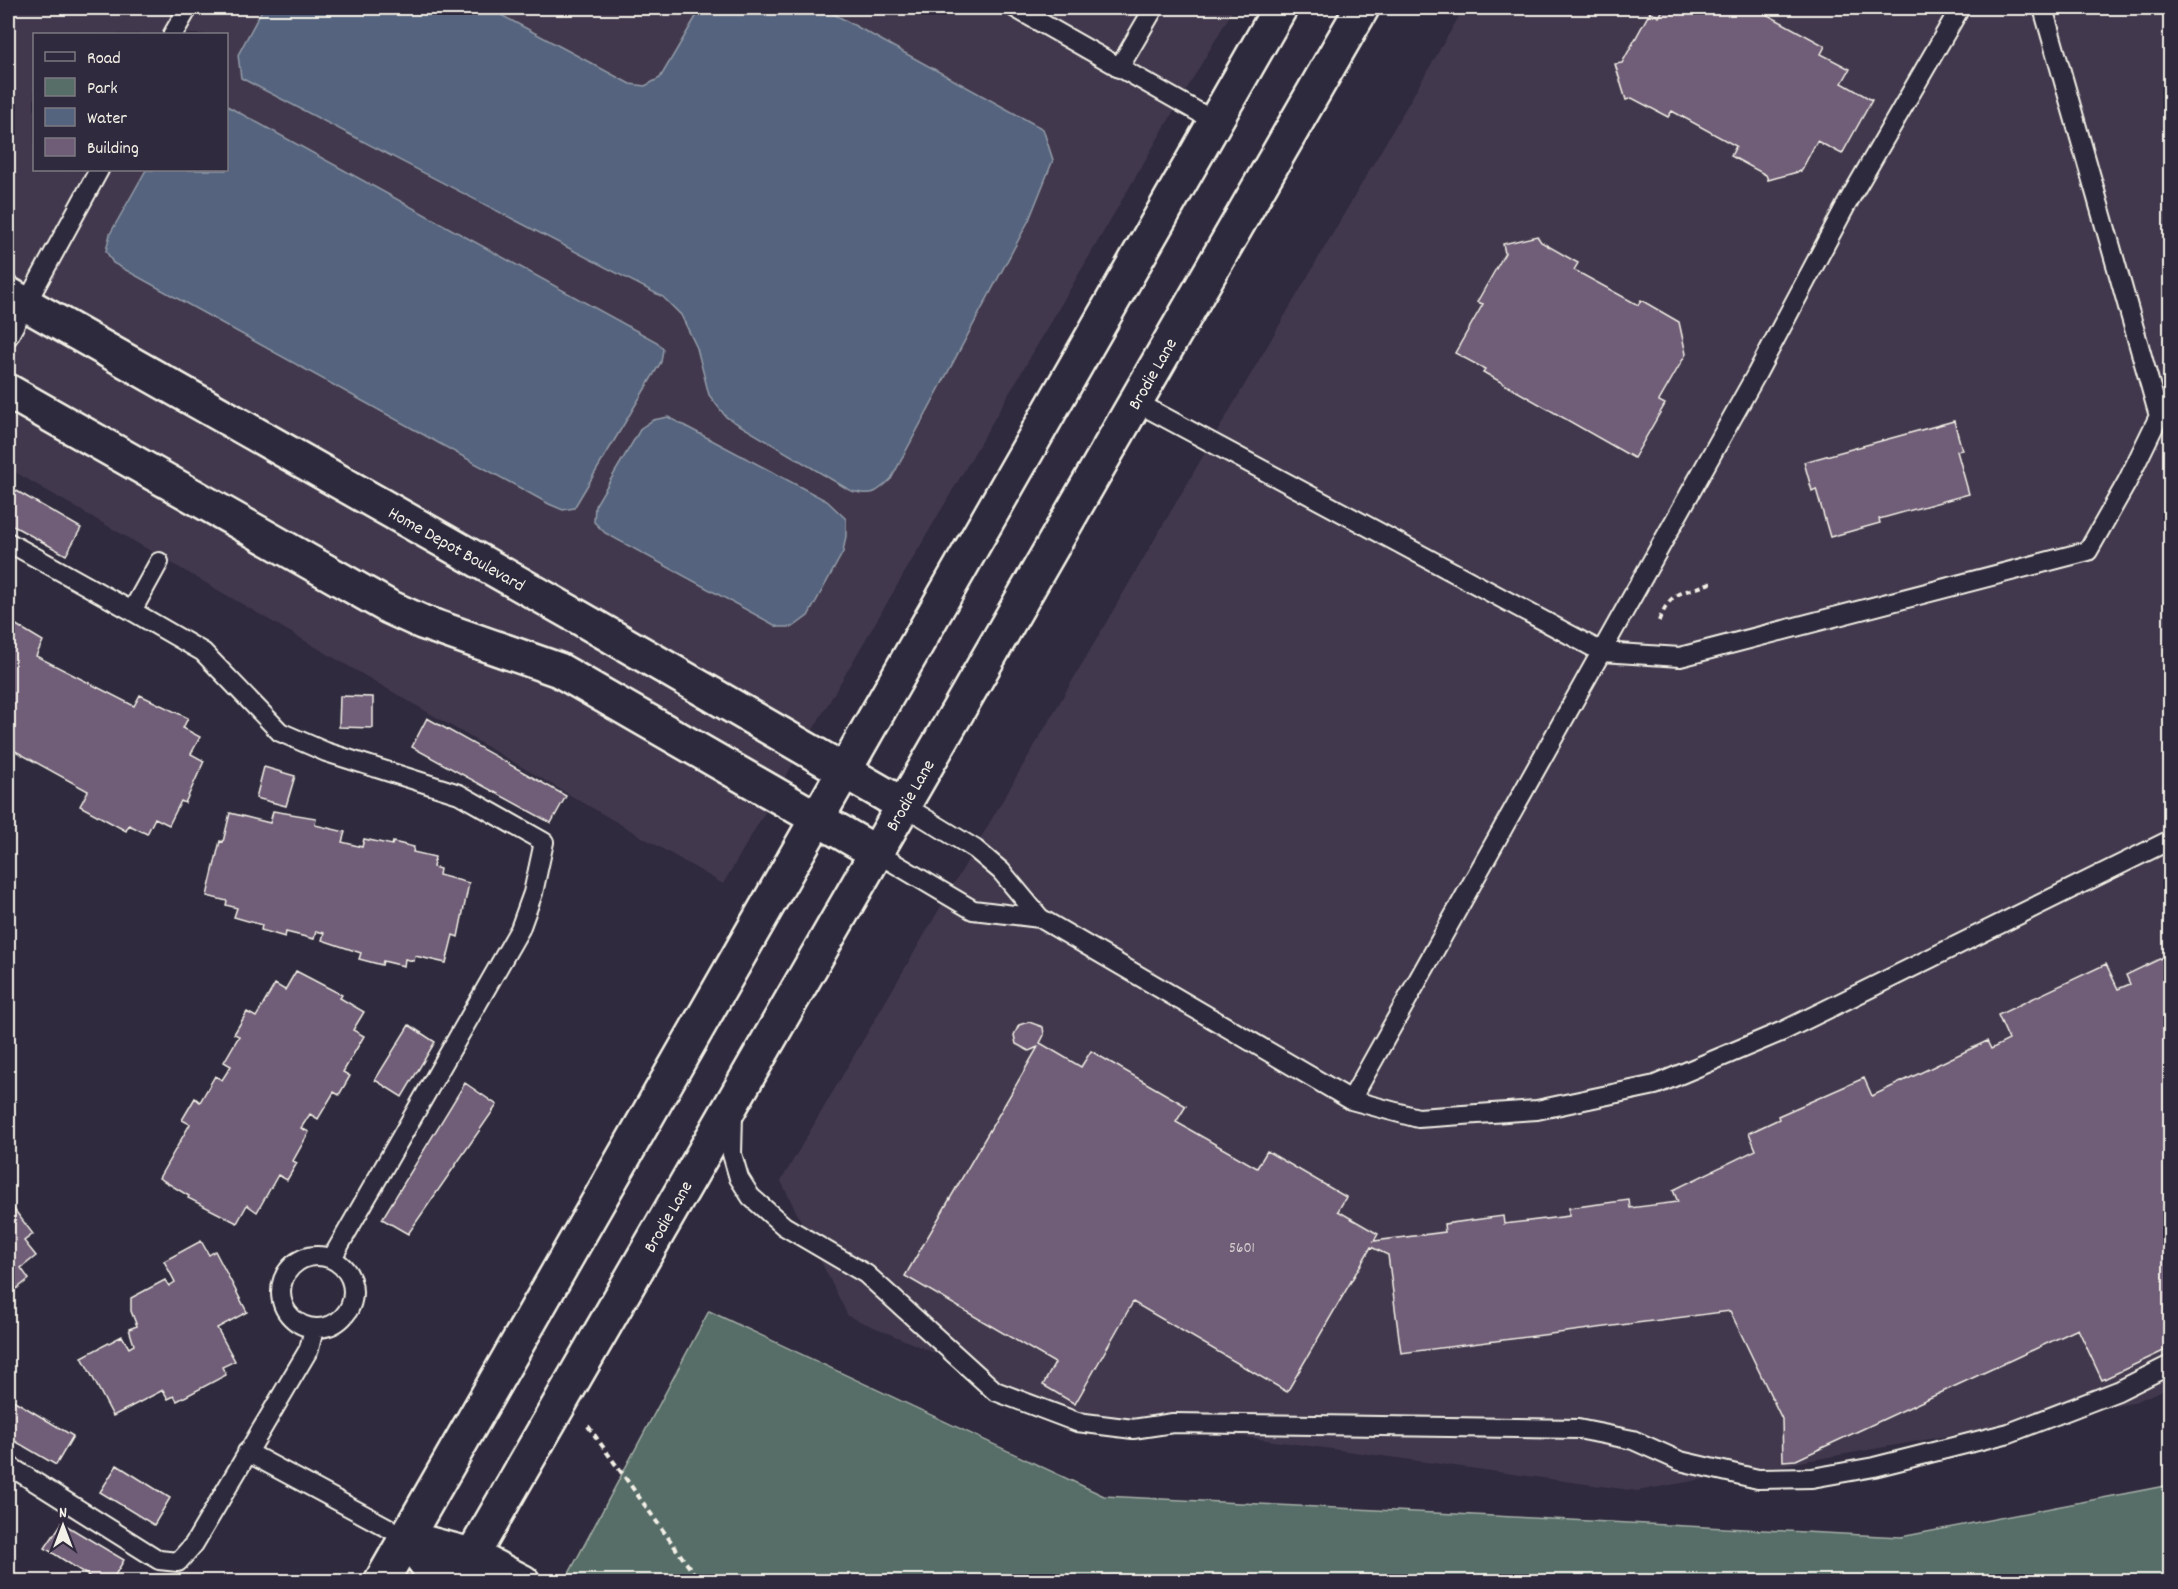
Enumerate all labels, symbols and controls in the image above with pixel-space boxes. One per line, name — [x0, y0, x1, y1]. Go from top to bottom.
legend — [33, 33, 228, 171]
text: Road — [87, 47, 121, 72]
text: Park — [87, 77, 118, 102]
text: Water — [87, 107, 127, 132]
text: Building — [87, 137, 139, 162]
street label: Brodie Lane — [1123, 334, 1185, 415]
street label: Home Depot Boulevard — [383, 502, 529, 599]
street label: Brodie Lane — [881, 755, 942, 837]
street label: Brodie Lane — [639, 1177, 700, 1258]
house number: 5601 — [1229, 1238, 1255, 1260]
north arrow — [33, 1496, 93, 1556]
text: N — [59, 1502, 67, 1525]

